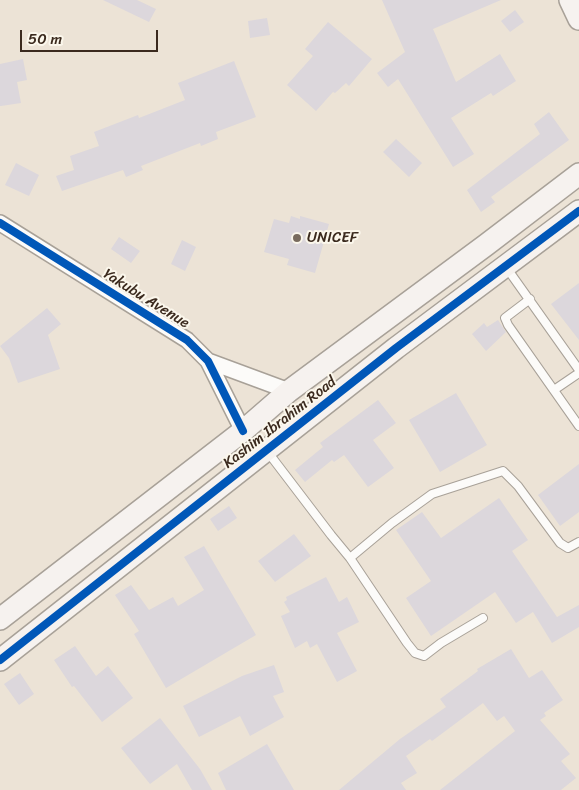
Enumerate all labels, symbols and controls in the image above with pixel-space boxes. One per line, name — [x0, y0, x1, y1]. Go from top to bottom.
scale bar — [22, 20, 160, 52]
text: 50 m — [28, 26, 62, 52]
place label: UNICEF — [307, 229, 358, 247]
marker: UNICEF — [291, 232, 303, 244]
street label: Yakubu Avenue — [100, 265, 192, 333]
street label: Kashim Ibrahim Road — [220, 373, 340, 473]

